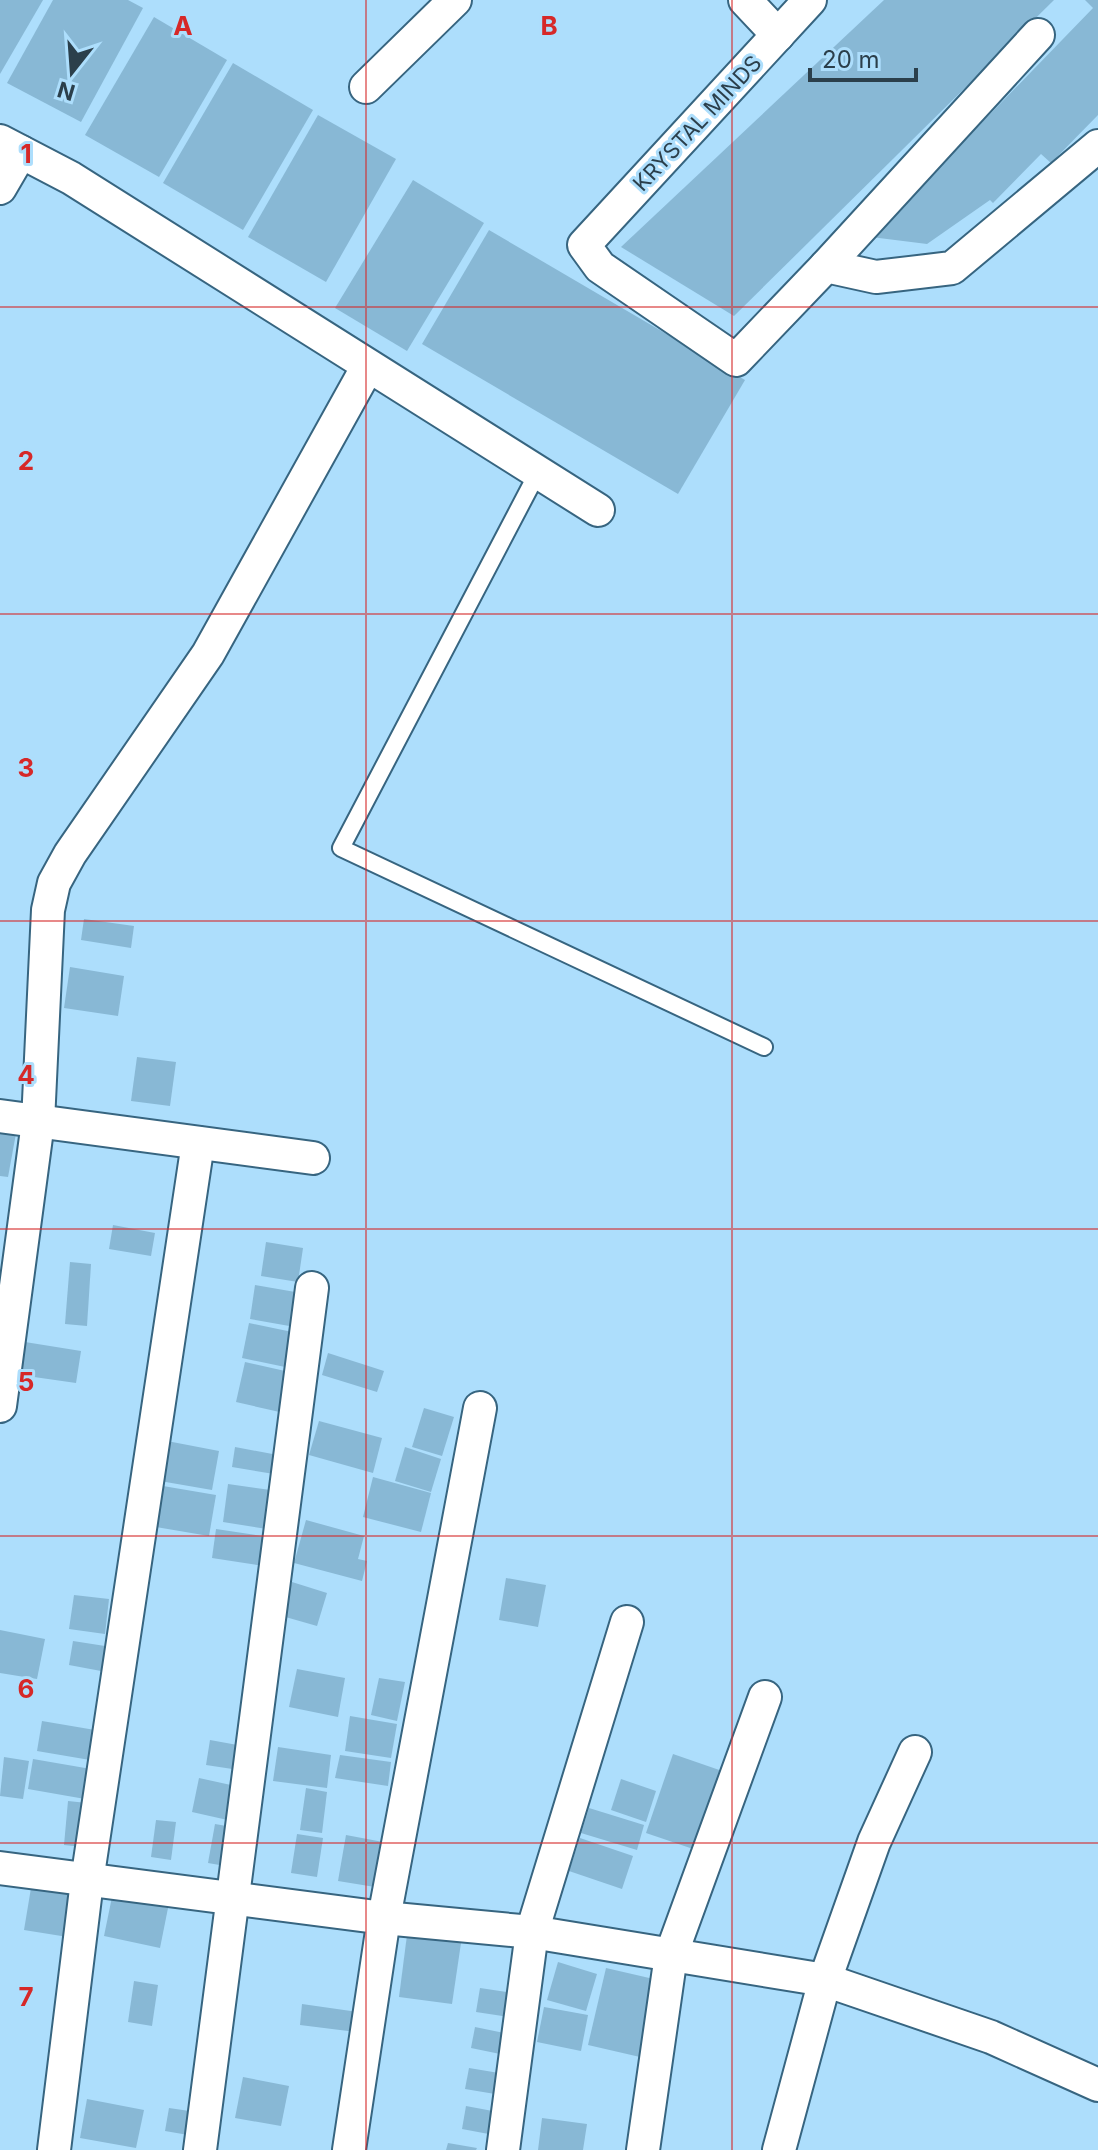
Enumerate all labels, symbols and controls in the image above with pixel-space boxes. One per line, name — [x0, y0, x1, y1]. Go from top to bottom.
text: A — [173, 10, 193, 41]
text: B — [540, 10, 558, 41]
north arrow — [32, 32, 112, 112]
scale bar — [810, 32, 916, 82]
text: 20 m — [822, 45, 880, 74]
street label: KRYSTAL MINDS — [627, 50, 767, 196]
text: N — [54, 76, 78, 106]
text: 1 — [20, 138, 32, 169]
text: 2 — [18, 445, 34, 476]
text: 3 — [18, 752, 34, 783]
text: 4 — [17, 1059, 35, 1090]
text: 5 — [18, 1366, 34, 1397]
text: 6 — [18, 1673, 34, 1704]
text: 7 — [18, 1981, 34, 2012]

